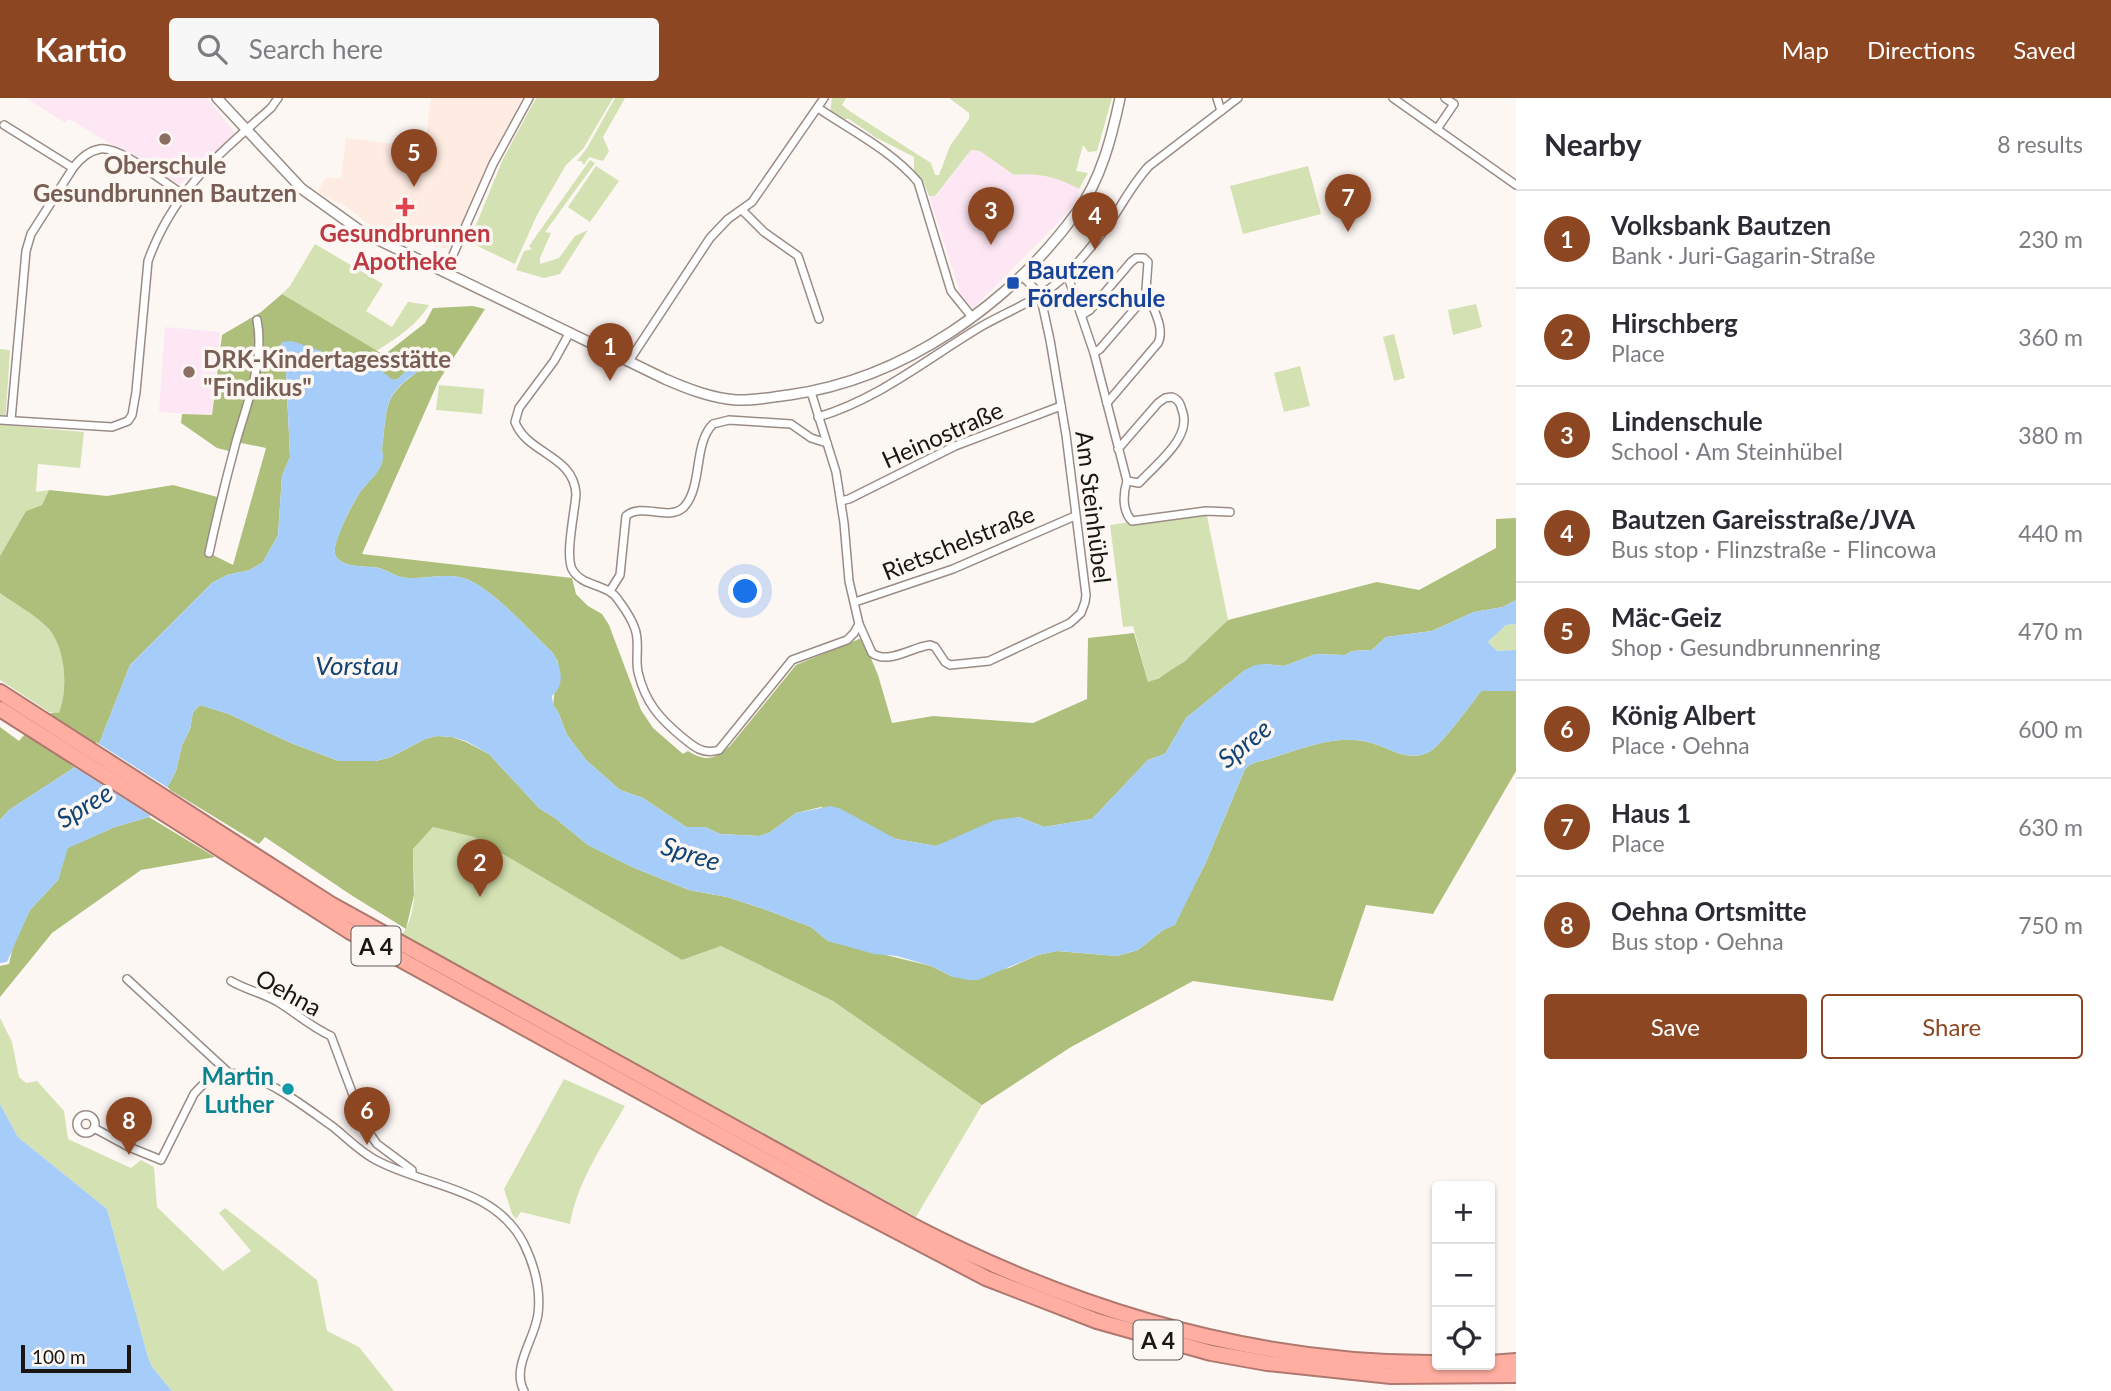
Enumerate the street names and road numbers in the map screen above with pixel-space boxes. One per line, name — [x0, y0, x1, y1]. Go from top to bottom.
street label: Heinostraße — [877, 394, 1007, 474]
street label: Am Steinhübel — [1070, 429, 1118, 585]
street label: Rietschelstraße — [878, 498, 1038, 586]
road number: A 4 — [352, 926, 400, 966]
street label: Oehna — [251, 962, 327, 1022]
road number: A 4 — [1134, 1320, 1182, 1359]

